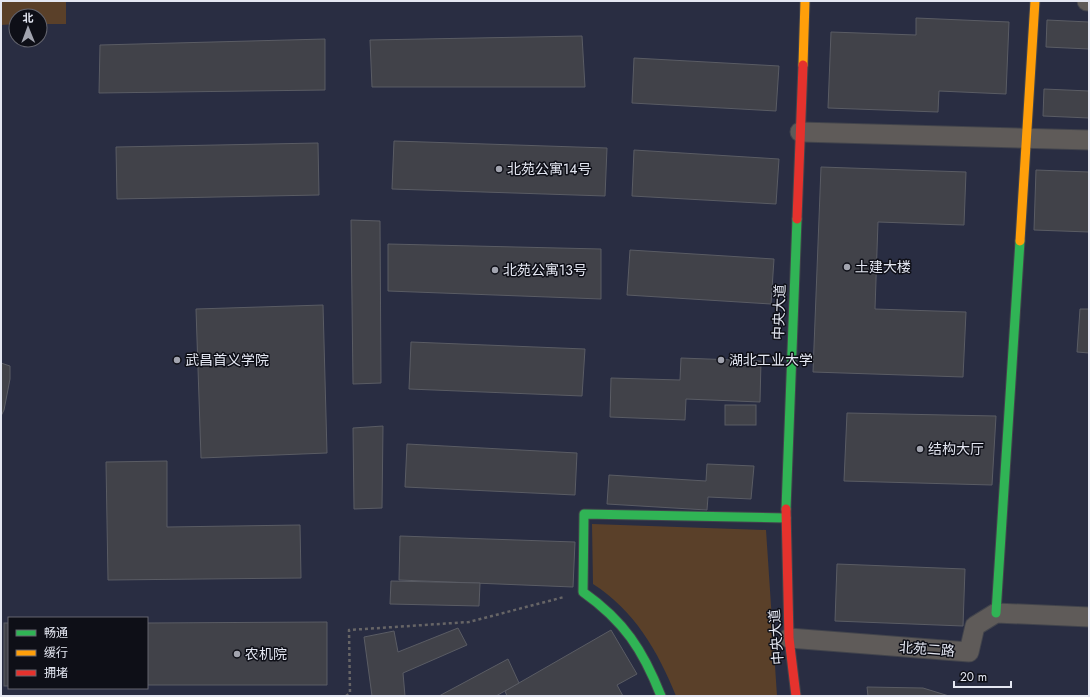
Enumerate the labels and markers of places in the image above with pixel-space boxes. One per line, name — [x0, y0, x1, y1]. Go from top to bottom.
place label: 北苑公寓14号 — [507, 159, 591, 179]
marker: 北苑公寓14号 — [494, 164, 504, 174]
place label: 土建大楼 — [855, 257, 911, 277]
place label: 北苑公寓13号 — [503, 260, 587, 280]
marker: 土建大楼 — [842, 262, 852, 272]
marker: 北苑公寓13号 — [490, 265, 500, 275]
place label: 武昌首义学院 — [185, 350, 269, 370]
place label: 湖北工业大学 — [729, 350, 813, 370]
marker: 武昌首义学院 — [172, 355, 182, 365]
marker: 湖北工业大学 — [716, 355, 726, 365]
place label: 结构大厅 — [928, 439, 984, 459]
marker: 结构大厅 — [915, 444, 925, 454]
place label: 农机院 — [245, 644, 287, 664]
marker: 农机院 — [232, 649, 242, 659]

